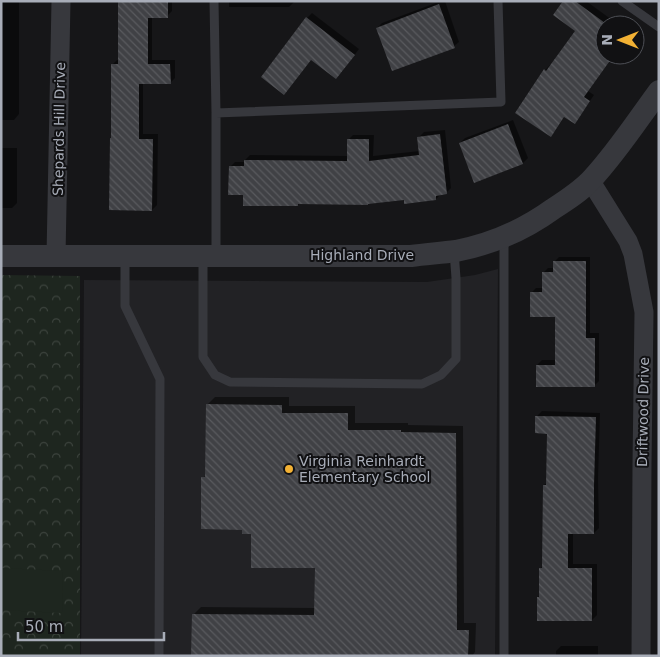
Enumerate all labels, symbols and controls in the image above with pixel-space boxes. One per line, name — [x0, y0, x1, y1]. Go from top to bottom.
north arrow — [595, 15, 645, 65]
text: N — [599, 34, 615, 46]
street label: Shepards Hill Drive — [50, 62, 68, 196]
street label: Highland Drive — [310, 247, 414, 263]
street label: Driftwood Drive — [634, 357, 652, 467]
place label: Virginia Reinhardt Elementary School — [299, 453, 431, 485]
marker: Virginia Reinhardt Elementary School — [283, 463, 295, 475]
scale bar — [18, 610, 164, 642]
text: 50 m — [25, 618, 63, 636]

